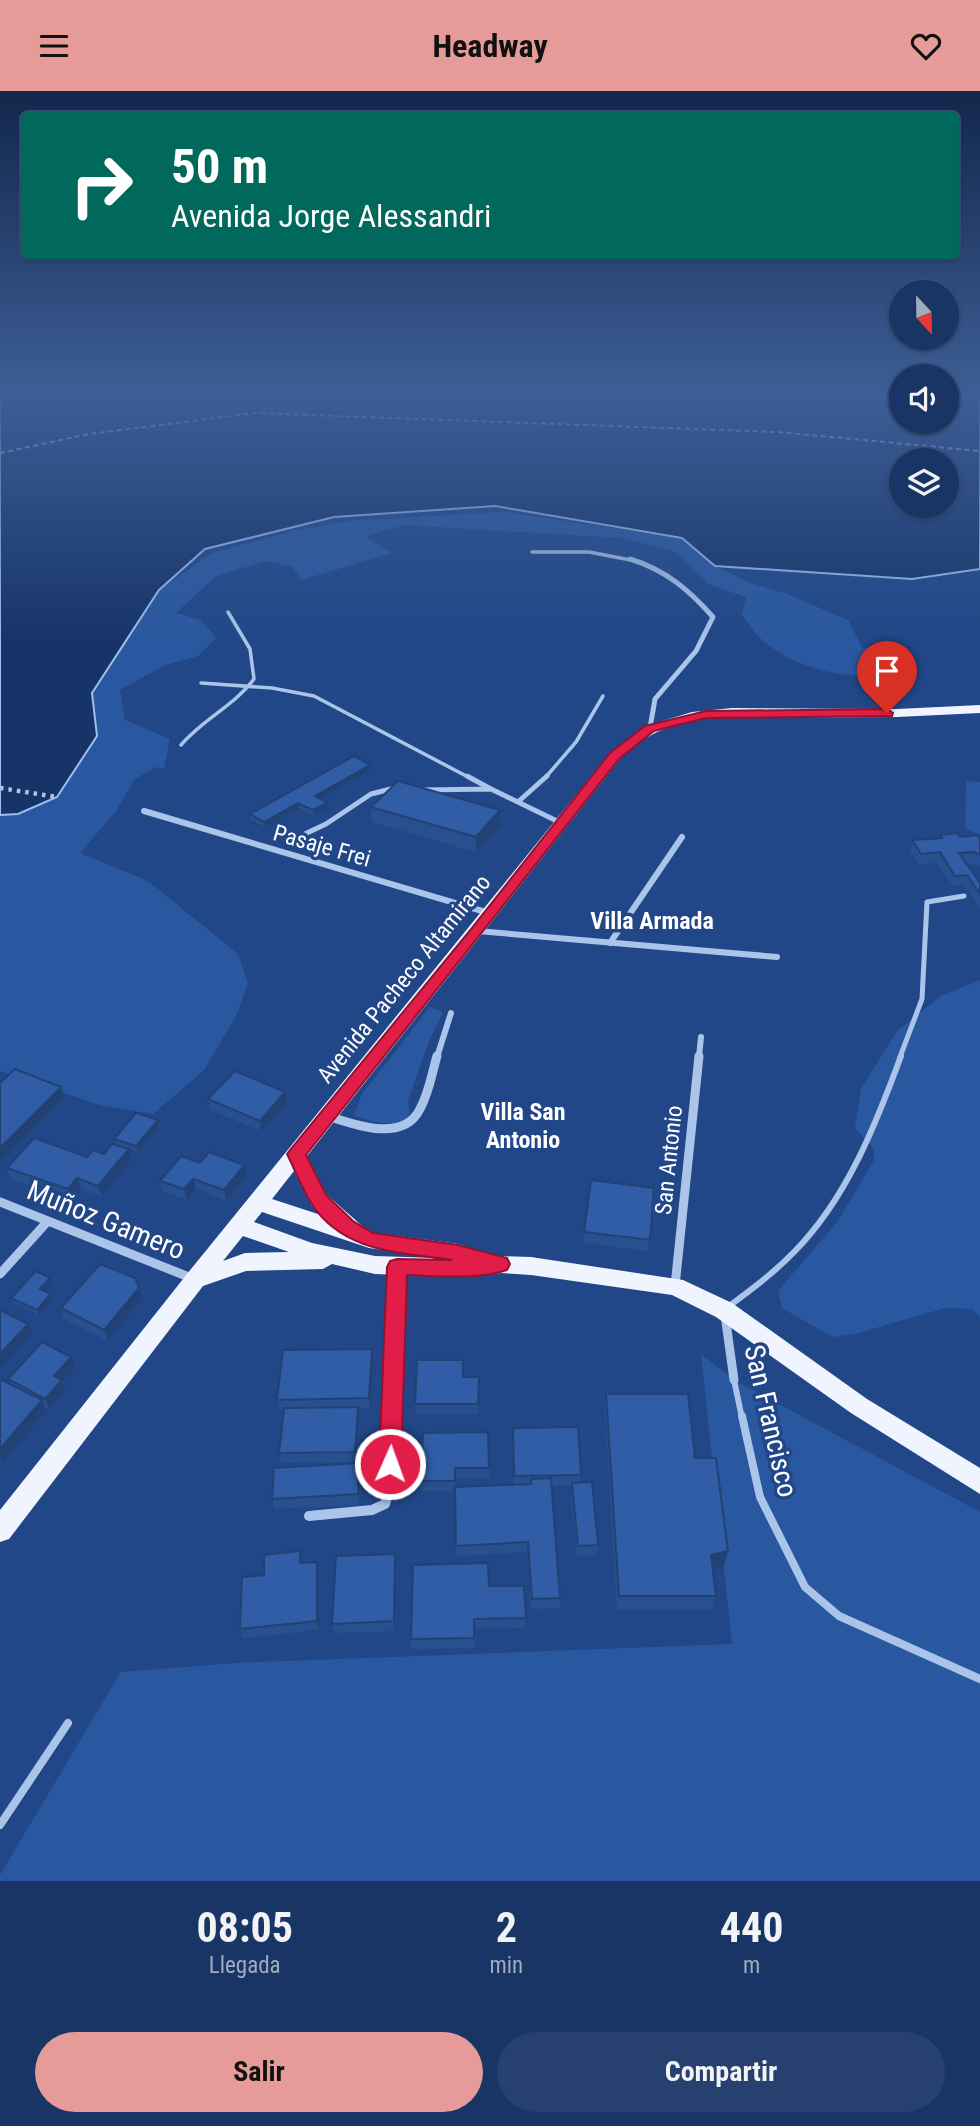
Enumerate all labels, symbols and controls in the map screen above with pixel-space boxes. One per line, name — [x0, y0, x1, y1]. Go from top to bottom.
icon: menu — [35, 27, 73, 65]
text: Headway — [432, 27, 548, 65]
icon: heart — [907, 27, 945, 65]
text: 50 m — [171, 138, 268, 195]
icon: right — [56, 140, 147, 231]
text: Avenida Jorge Alessandri — [171, 197, 491, 235]
north arrow — [889, 280, 959, 350]
map controls — [889, 280, 959, 518]
button: sound — [889, 364, 959, 434]
button: layers — [889, 448, 959, 518]
pin — [857, 641, 917, 713]
icon: arrive — [868, 652, 906, 690]
street label: Pasaje Frei — [270, 819, 374, 873]
street label: Avenida Pacheco Altamirano — [312, 869, 496, 1089]
district label: Villa Armada — [590, 907, 714, 935]
district label: Villa San Antonio — [481, 1098, 565, 1154]
street label: San Antonio — [650, 1104, 688, 1216]
street label: Muñoz Gamero — [22, 1173, 190, 1267]
street label: San Francisco — [737, 1342, 805, 1500]
position arrow — [353, 1427, 427, 1501]
text: 08:05 — [197, 1903, 293, 1952]
text: 2 — [496, 1903, 517, 1952]
text: 440 — [720, 1903, 783, 1952]
text: Llegada — [209, 1952, 281, 1979]
text: min — [489, 1952, 523, 1979]
text: m — [743, 1952, 760, 1979]
button: Salir — [35, 2032, 483, 2112]
button: Compartir — [497, 2032, 945, 2112]

